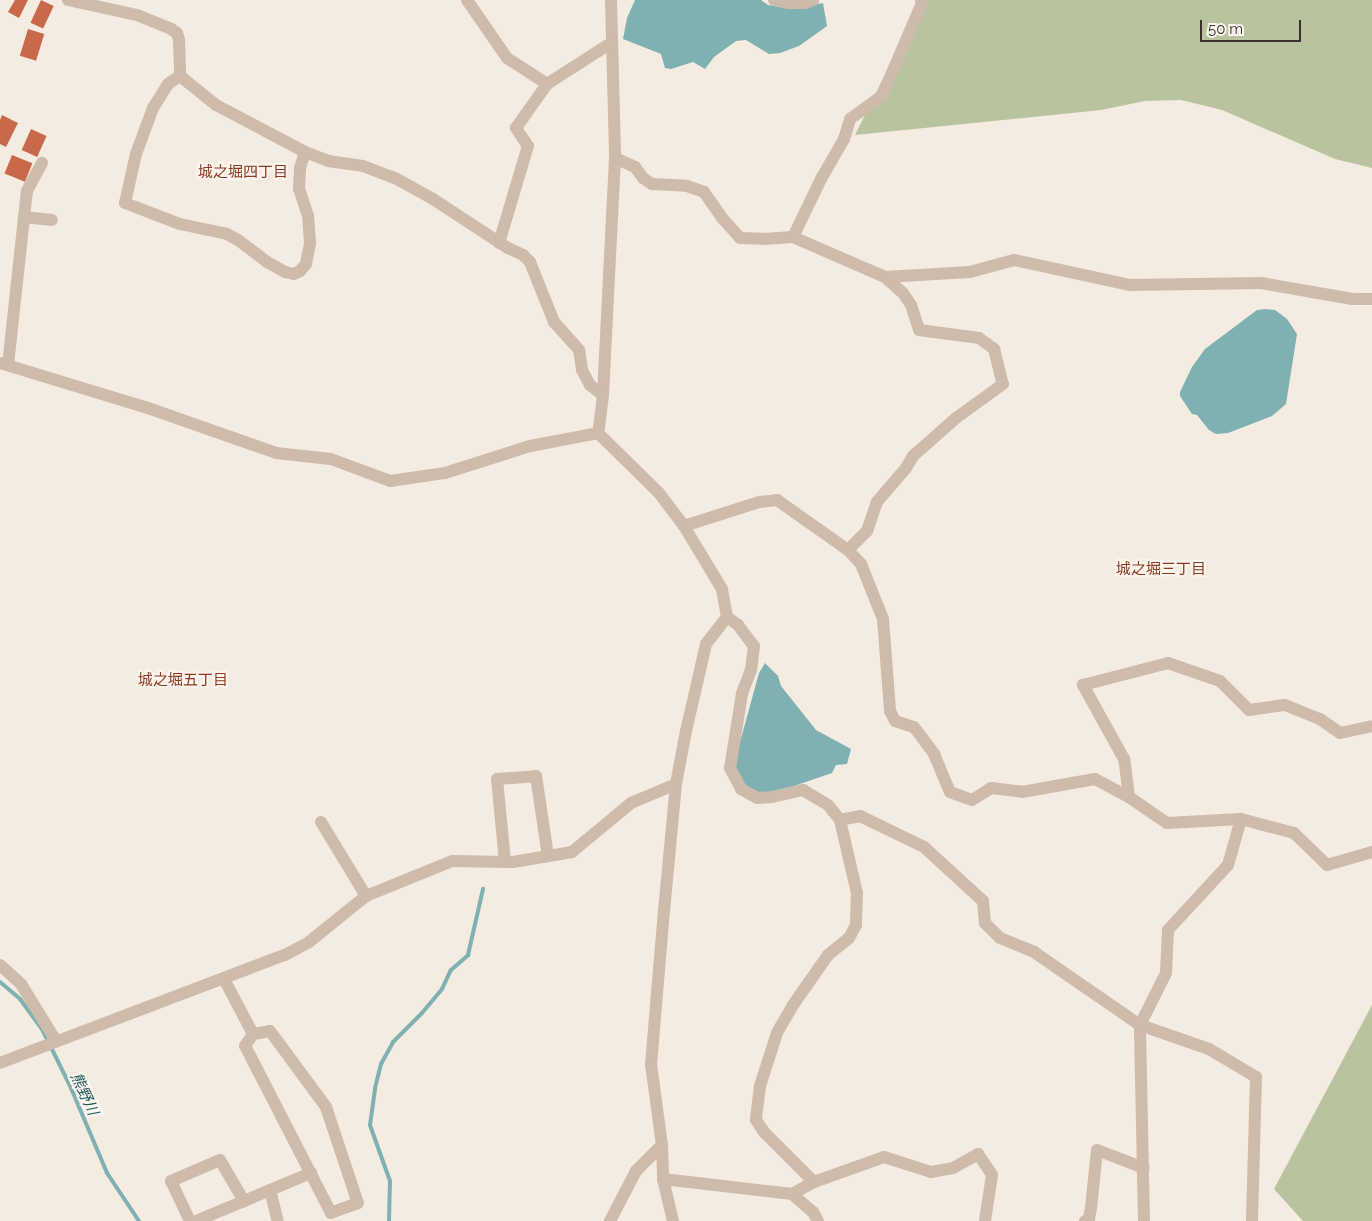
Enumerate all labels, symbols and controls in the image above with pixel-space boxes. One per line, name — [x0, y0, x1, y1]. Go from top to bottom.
scale bar — [1202, 10, 1303, 42]
text: 50 m — [1208, 20, 1243, 38]
district label: 城之堀四丁目 — [198, 164, 288, 182]
district label: 城之堀三丁目 — [1116, 561, 1206, 579]
district label: 城之堀五丁目 — [138, 672, 228, 690]
water label: 熊野川 — [66, 1070, 102, 1118]

